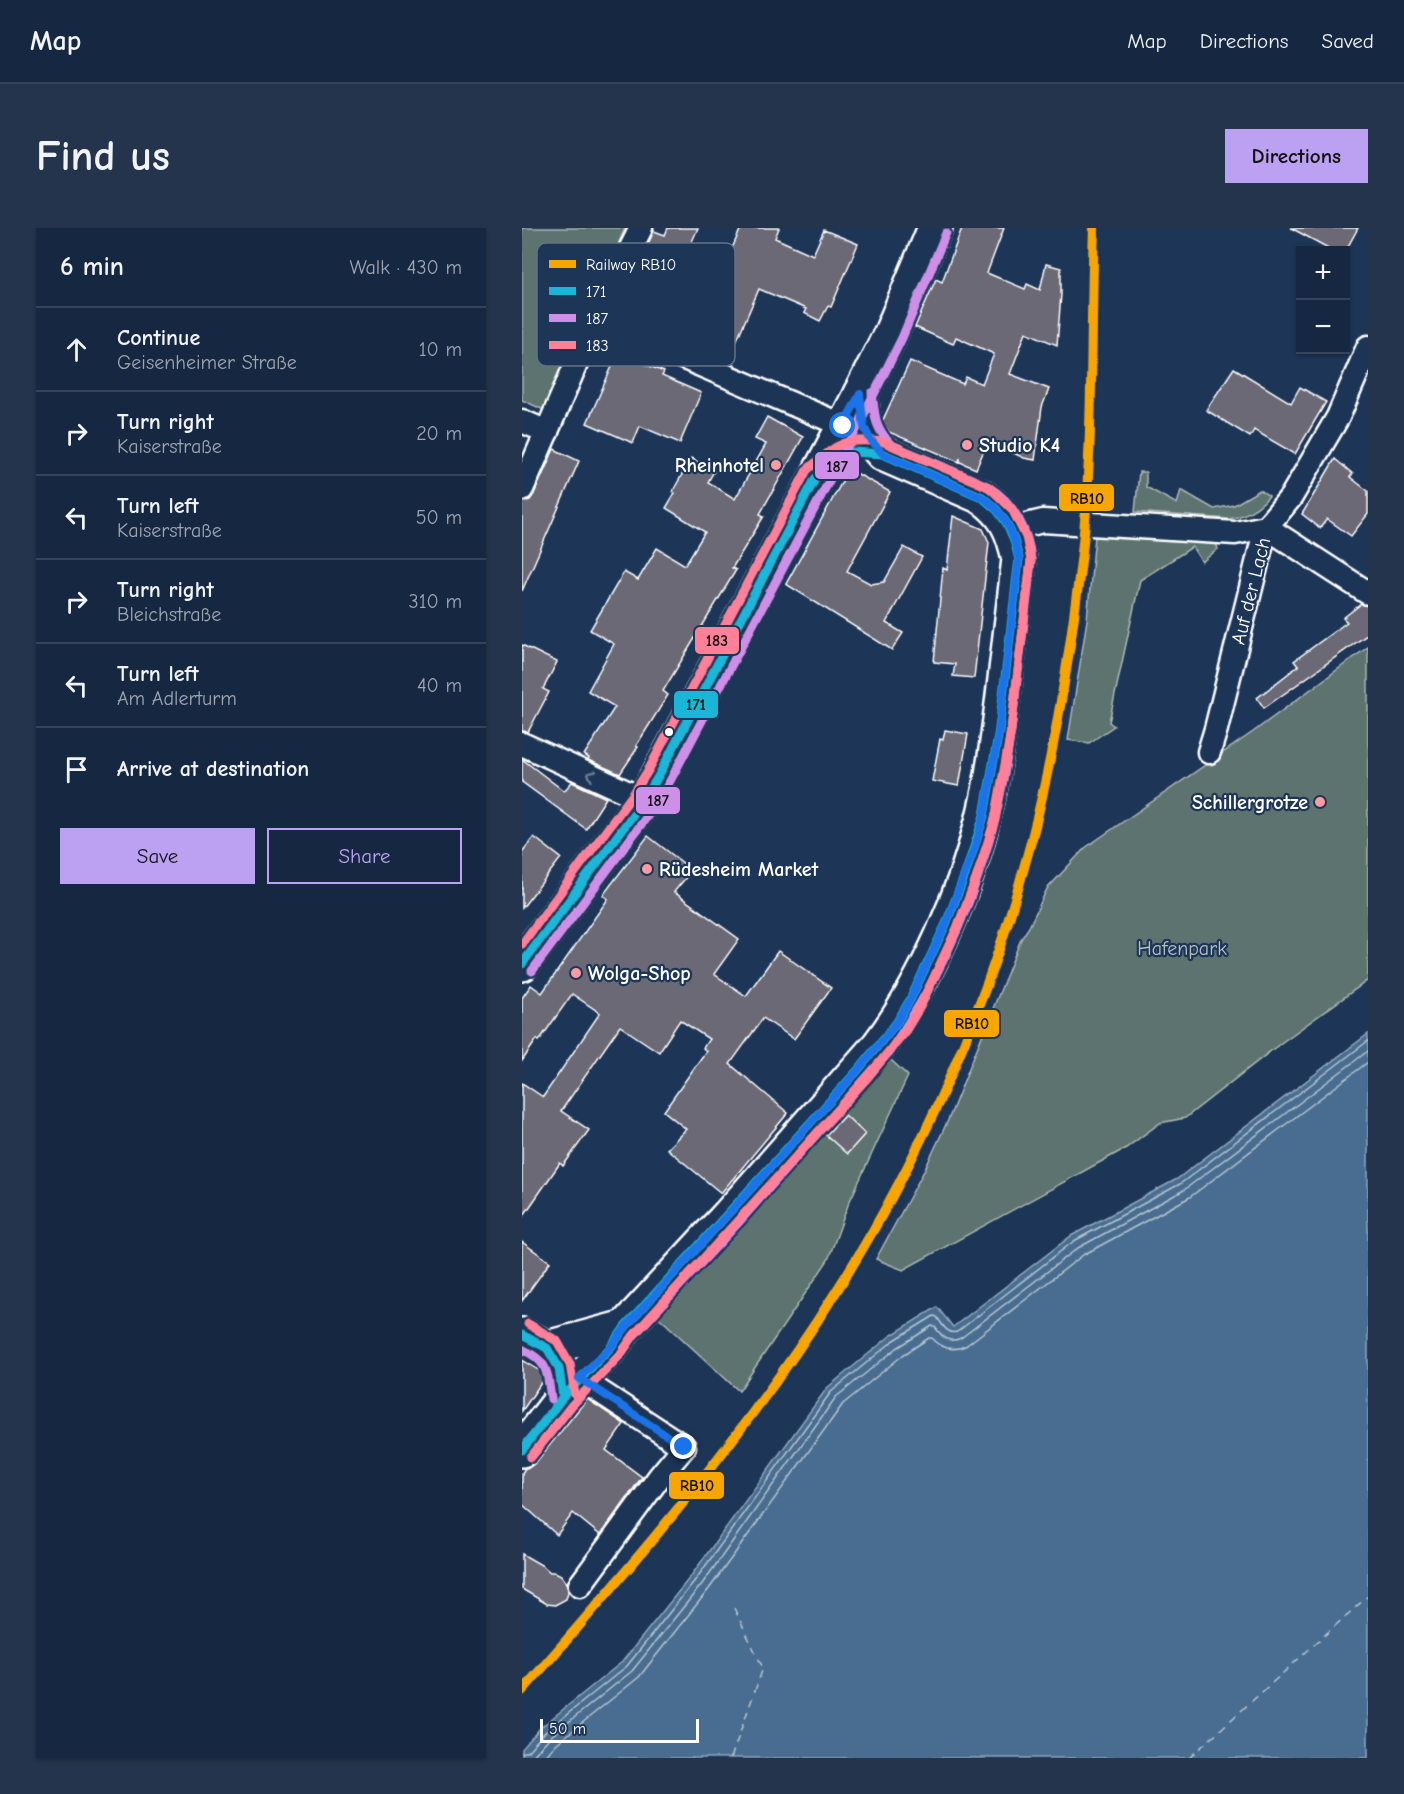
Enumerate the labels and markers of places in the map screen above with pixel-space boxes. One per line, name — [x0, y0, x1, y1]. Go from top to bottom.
place label: Studio K4 — [979, 434, 1060, 457]
marker: Studio K4 — [960, 438, 974, 452]
place label: Rheinhotel — [675, 454, 764, 477]
marker: Rheinhotel — [769, 458, 783, 472]
unlabelled marker — [663, 726, 675, 738]
place label: Schillergrotze — [1192, 791, 1308, 814]
marker: Schillergrotze — [1313, 795, 1327, 809]
place label: Rüdesheim Market — [659, 858, 819, 881]
marker: Rüdesheim Market — [640, 862, 654, 876]
place label: Wolga-Shop — [588, 962, 691, 985]
marker: Wolga-Shop — [569, 966, 583, 980]

